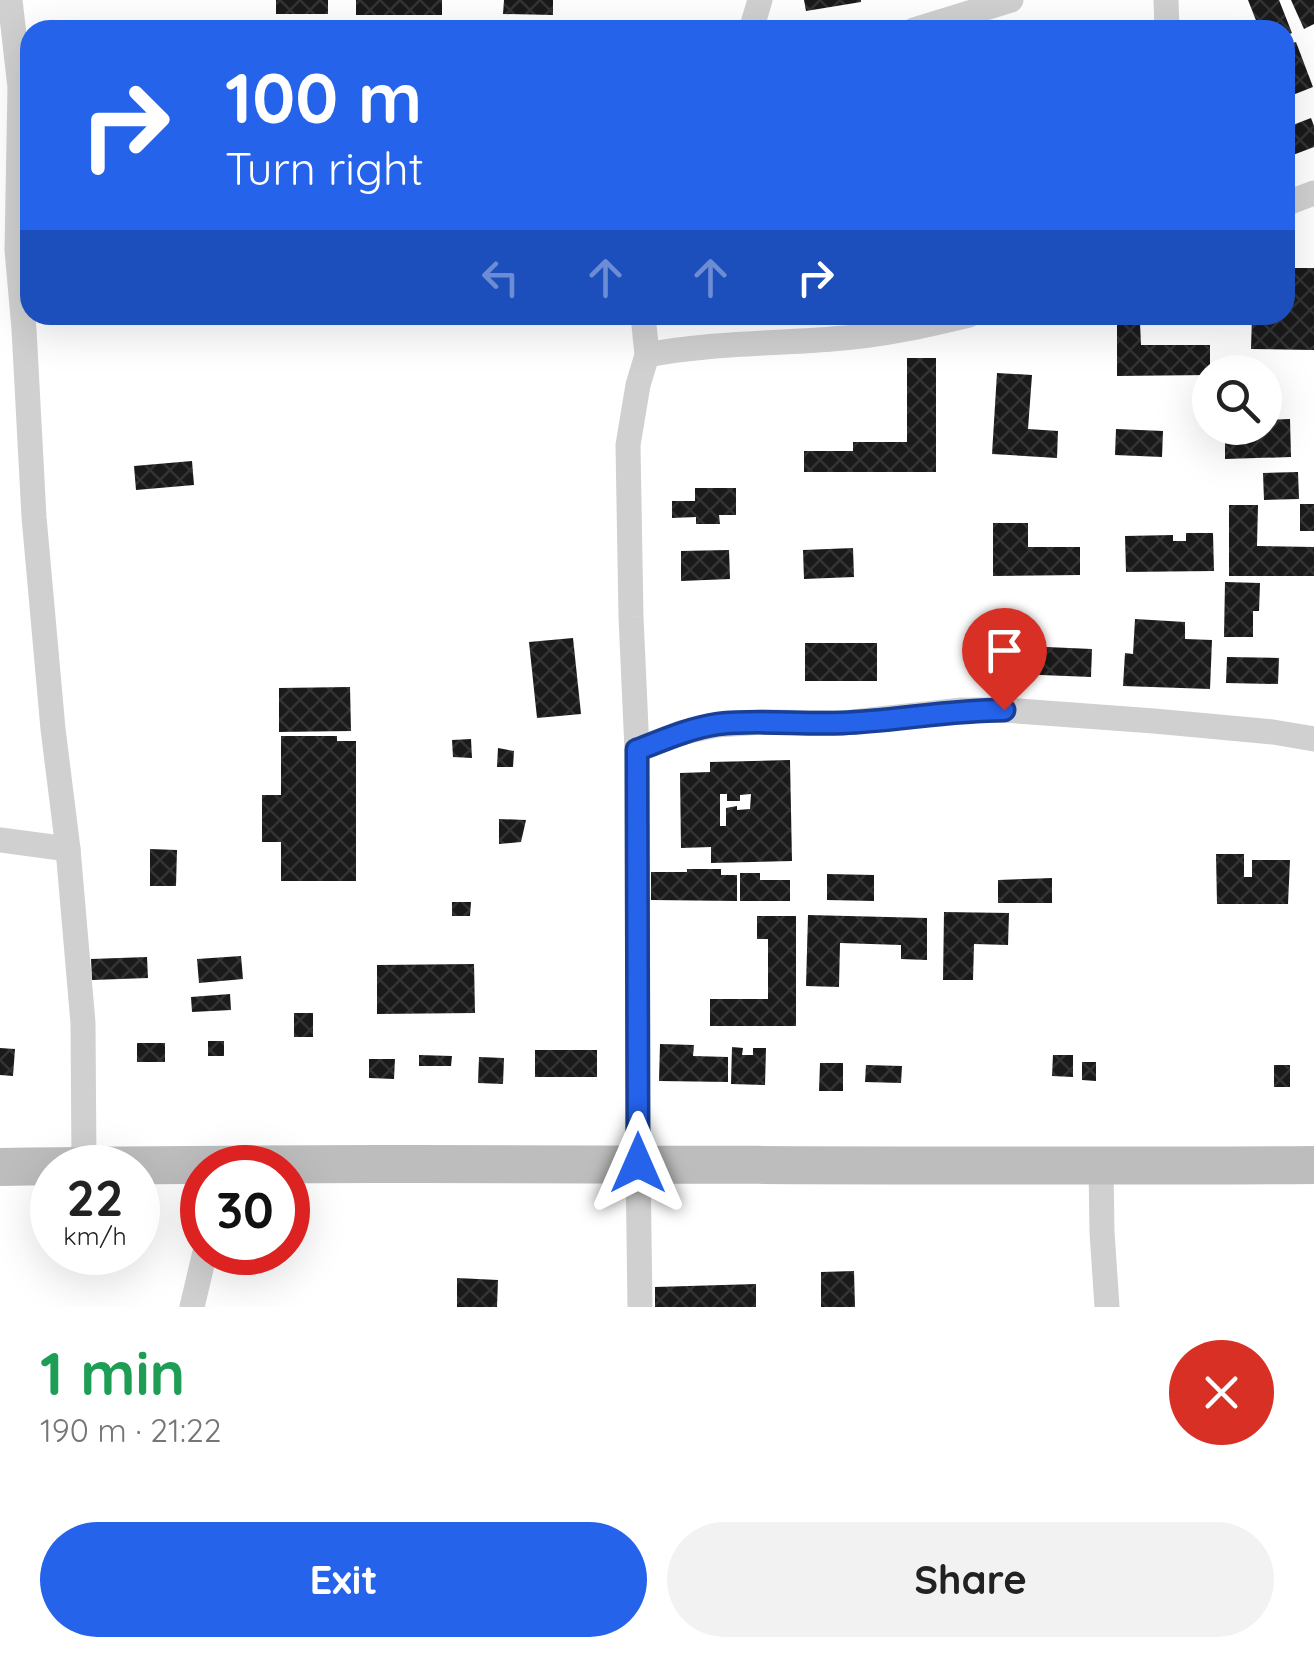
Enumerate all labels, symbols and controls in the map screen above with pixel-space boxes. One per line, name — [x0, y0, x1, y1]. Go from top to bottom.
text: 100 m — [225, 53, 422, 141]
icon: right — [60, 60, 190, 190]
text: Turn right — [225, 140, 424, 196]
icon: left — [473, 250, 528, 305]
icon: ahead — [578, 250, 633, 305]
icon: ahead — [683, 250, 738, 305]
icon: right — [788, 250, 843, 305]
map controls — [1192, 355, 1282, 445]
button: search — [1192, 355, 1282, 445]
pin — [962, 608, 1047, 711]
icon: arrive — [977, 623, 1032, 678]
position arrow — [586, 1111, 690, 1215]
speed limit sign: 30 — [180, 1145, 310, 1275]
text: 22 — [67, 1166, 123, 1229]
text: km/h — [63, 1220, 127, 1251]
text: 1 min — [40, 1335, 185, 1410]
button: close — [1169, 1340, 1274, 1445]
text: 190 m · 21:22 — [40, 1410, 221, 1450]
button: Exit — [40, 1522, 647, 1637]
button: Share — [667, 1522, 1274, 1637]

